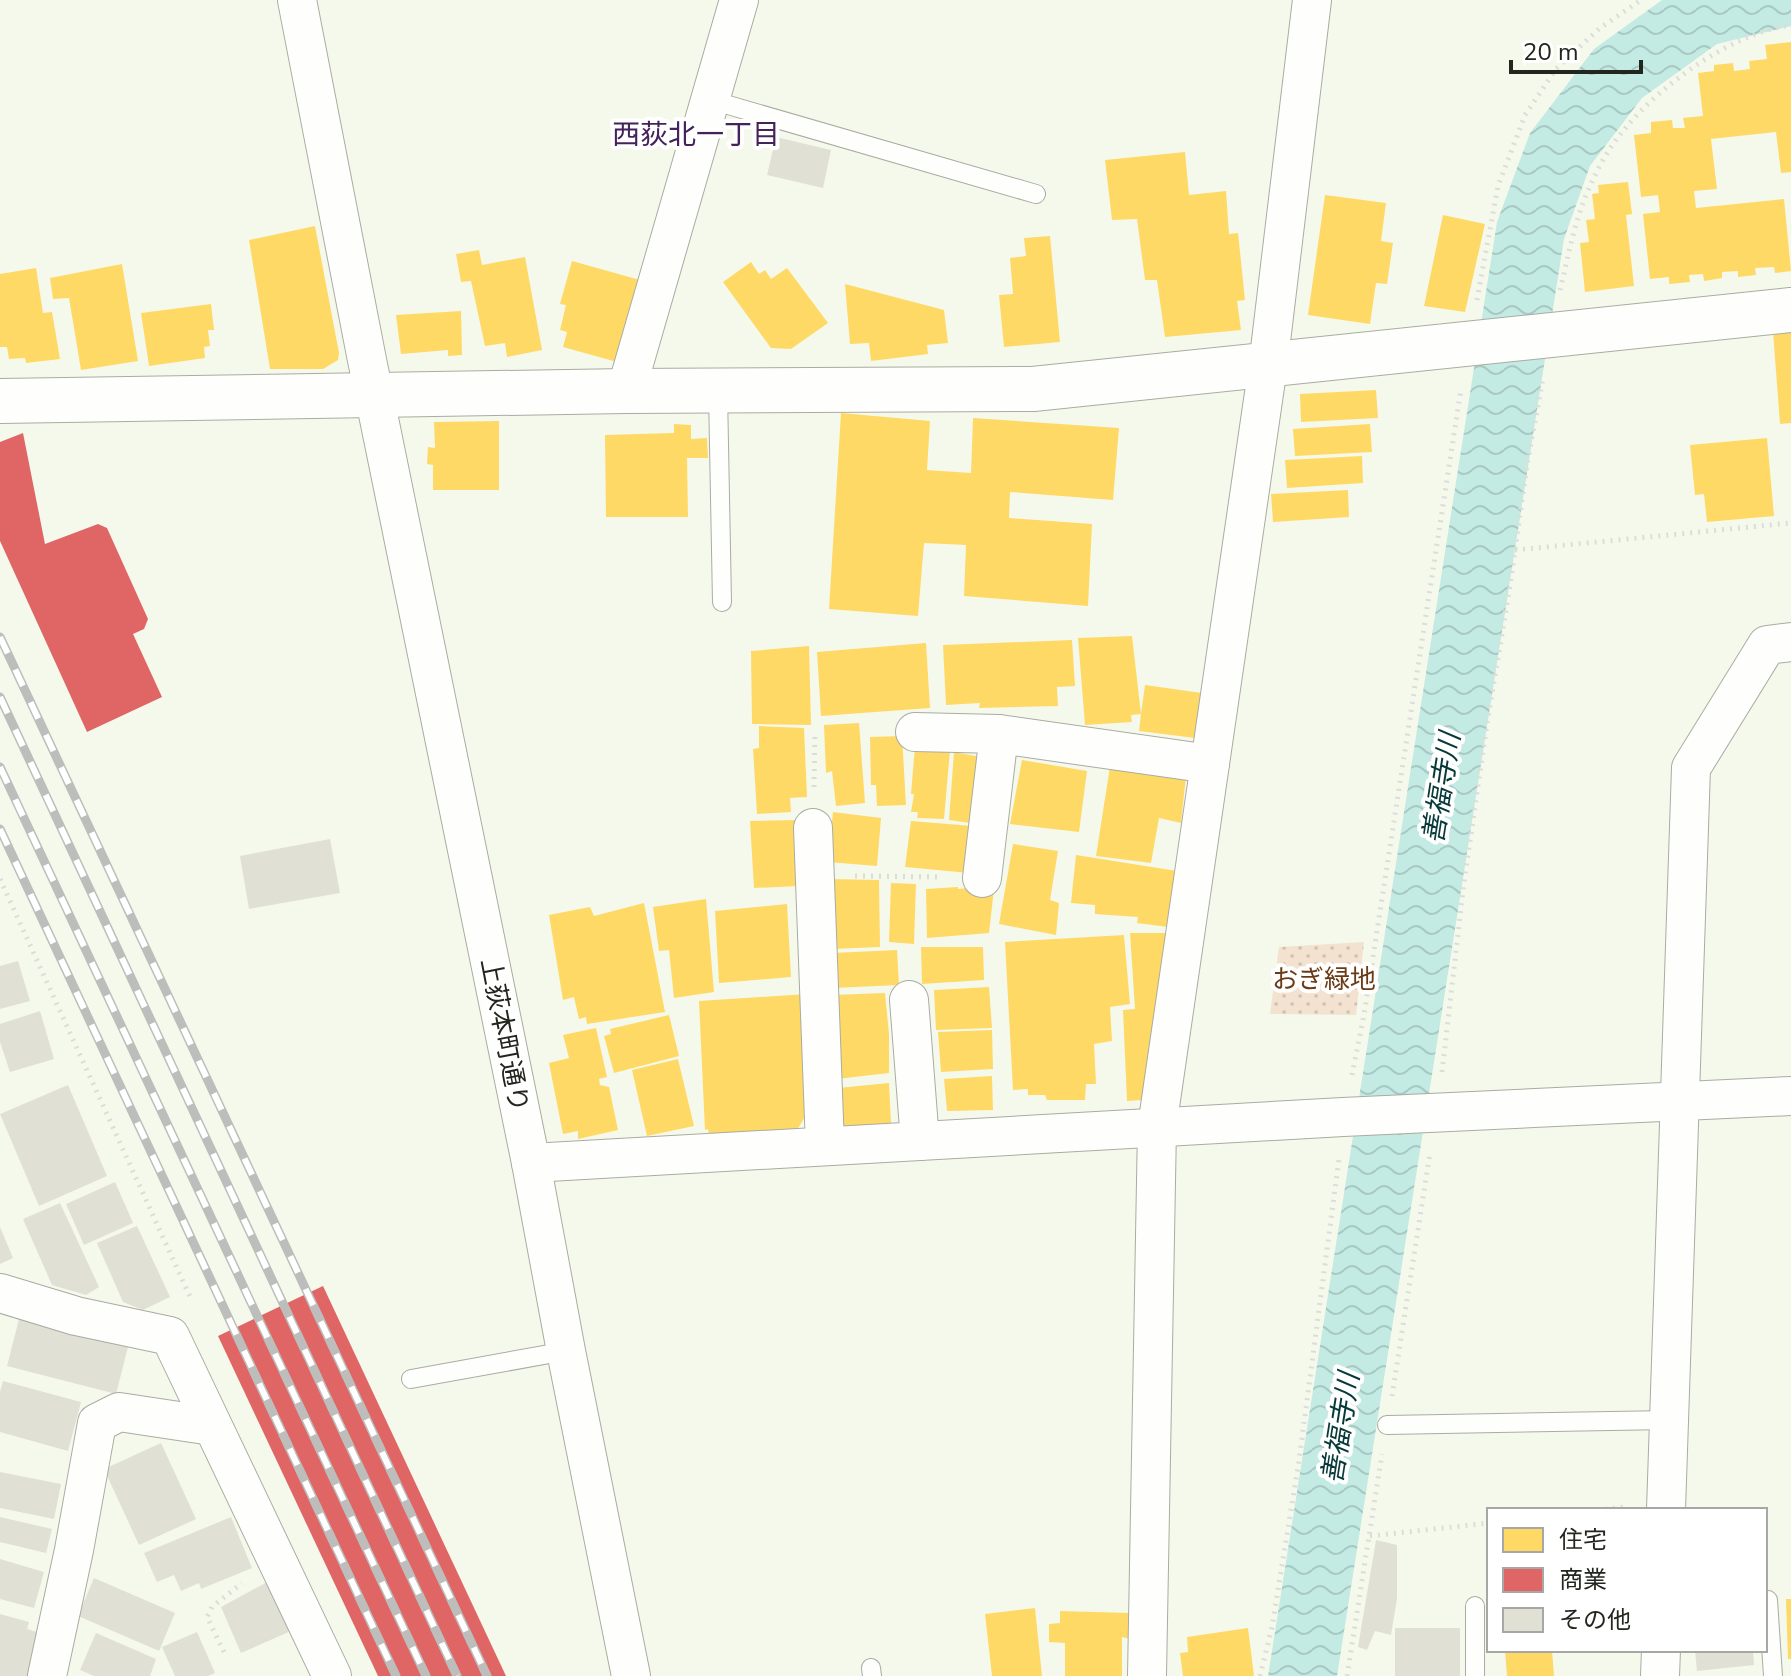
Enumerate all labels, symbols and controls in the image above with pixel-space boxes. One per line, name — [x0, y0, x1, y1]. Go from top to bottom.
scale bar — [1511, 24, 1641, 74]
text: 20 m — [1523, 36, 1579, 68]
district label: 西荻北一丁目 — [612, 116, 780, 154]
water label: 善福寺川 — [1414, 727, 1470, 846]
street label: 上荻本町通り — [472, 955, 537, 1115]
park label: おぎ緑地 — [1272, 962, 1376, 997]
water label: 善福寺川 — [1313, 1367, 1369, 1486]
legend — [1487, 1508, 1767, 1652]
text: 住宅 — [1559, 1524, 1607, 1556]
text: 商業 — [1559, 1564, 1607, 1596]
text: その他 — [1559, 1604, 1631, 1636]

